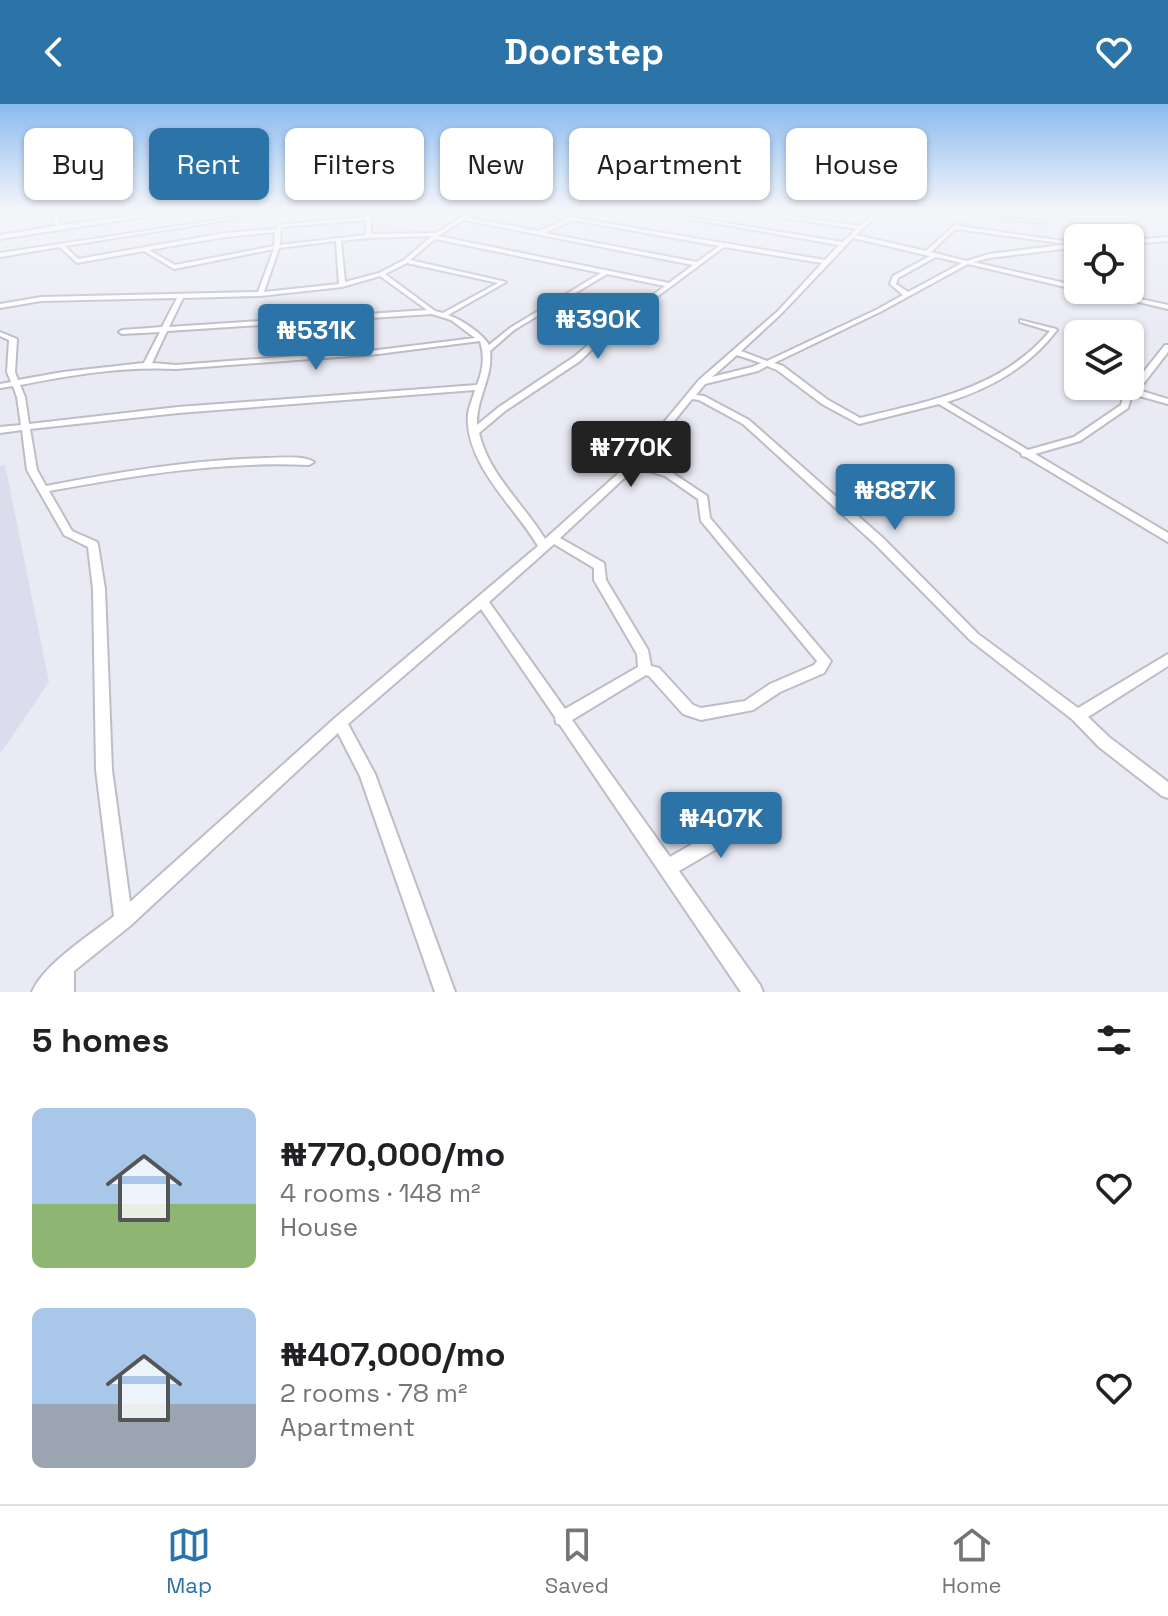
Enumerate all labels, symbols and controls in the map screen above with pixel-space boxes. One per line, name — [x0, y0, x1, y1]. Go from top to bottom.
text: Doorstep — [504, 29, 664, 75]
icon: back — [32, 30, 76, 74]
icon: heart — [1092, 30, 1136, 74]
chip: Buy — [24, 128, 133, 200]
chip: Rent — [149, 128, 269, 200]
chip: Filters — [285, 128, 424, 200]
chip: New — [440, 128, 553, 200]
chip: Apartment — [569, 128, 770, 200]
chip: House — [786, 128, 927, 200]
map controls — [1064, 224, 1144, 400]
button: locate — [1064, 224, 1144, 304]
pin: ₦390K — [542, 293, 654, 361]
text: ₦390K — [555, 302, 641, 336]
pin: ₦531K — [260, 304, 372, 372]
text: ₦531K — [276, 313, 356, 347]
button: layers — [1064, 320, 1144, 400]
pin: ₦770K — [575, 421, 687, 489]
text: ₦770K — [590, 430, 672, 464]
pin: ₦887K — [839, 464, 951, 532]
text: ₦887K — [854, 473, 936, 507]
pin: ₦407K — [665, 792, 777, 860]
text: ₦407K — [679, 801, 763, 835]
icon: filters — [1092, 1018, 1136, 1062]
text: 5 homes — [32, 1019, 169, 1062]
text: ₦770,000/mo — [280, 1133, 505, 1176]
icon: home — [96, 1140, 192, 1236]
icon: heart — [1092, 1166, 1136, 1210]
text: 4 rooms · 148 m² — [280, 1176, 481, 1210]
text: House — [280, 1210, 358, 1244]
text: ₦407,000/mo — [280, 1333, 506, 1376]
icon: home — [96, 1340, 192, 1436]
icon: heart — [1092, 1366, 1136, 1410]
text: 2 rooms · 78 m² — [280, 1376, 467, 1410]
text: Apartment — [280, 1410, 415, 1444]
tab: Map — [166, 1523, 212, 1599]
tab: Saved — [545, 1523, 609, 1599]
tab: Home — [942, 1523, 1002, 1599]

